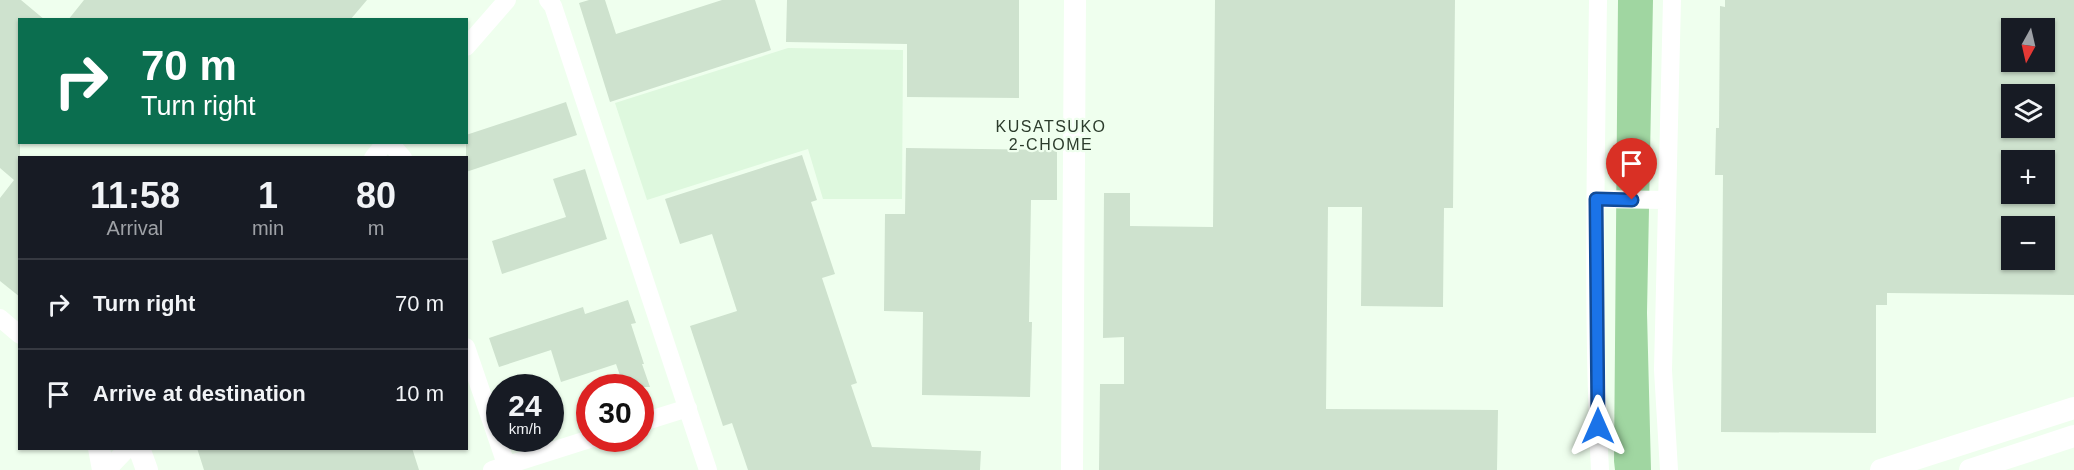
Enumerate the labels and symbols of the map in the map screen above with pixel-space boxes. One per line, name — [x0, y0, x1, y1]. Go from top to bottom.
north arrow — [2001, 18, 2055, 72]
district label: KUSATSUKO 2-CHOME — [996, 118, 1107, 153]
pin — [1606, 138, 1657, 200]
speed limit sign: 30 — [576, 374, 654, 452]
position arrow — [1566, 394, 1630, 458]

